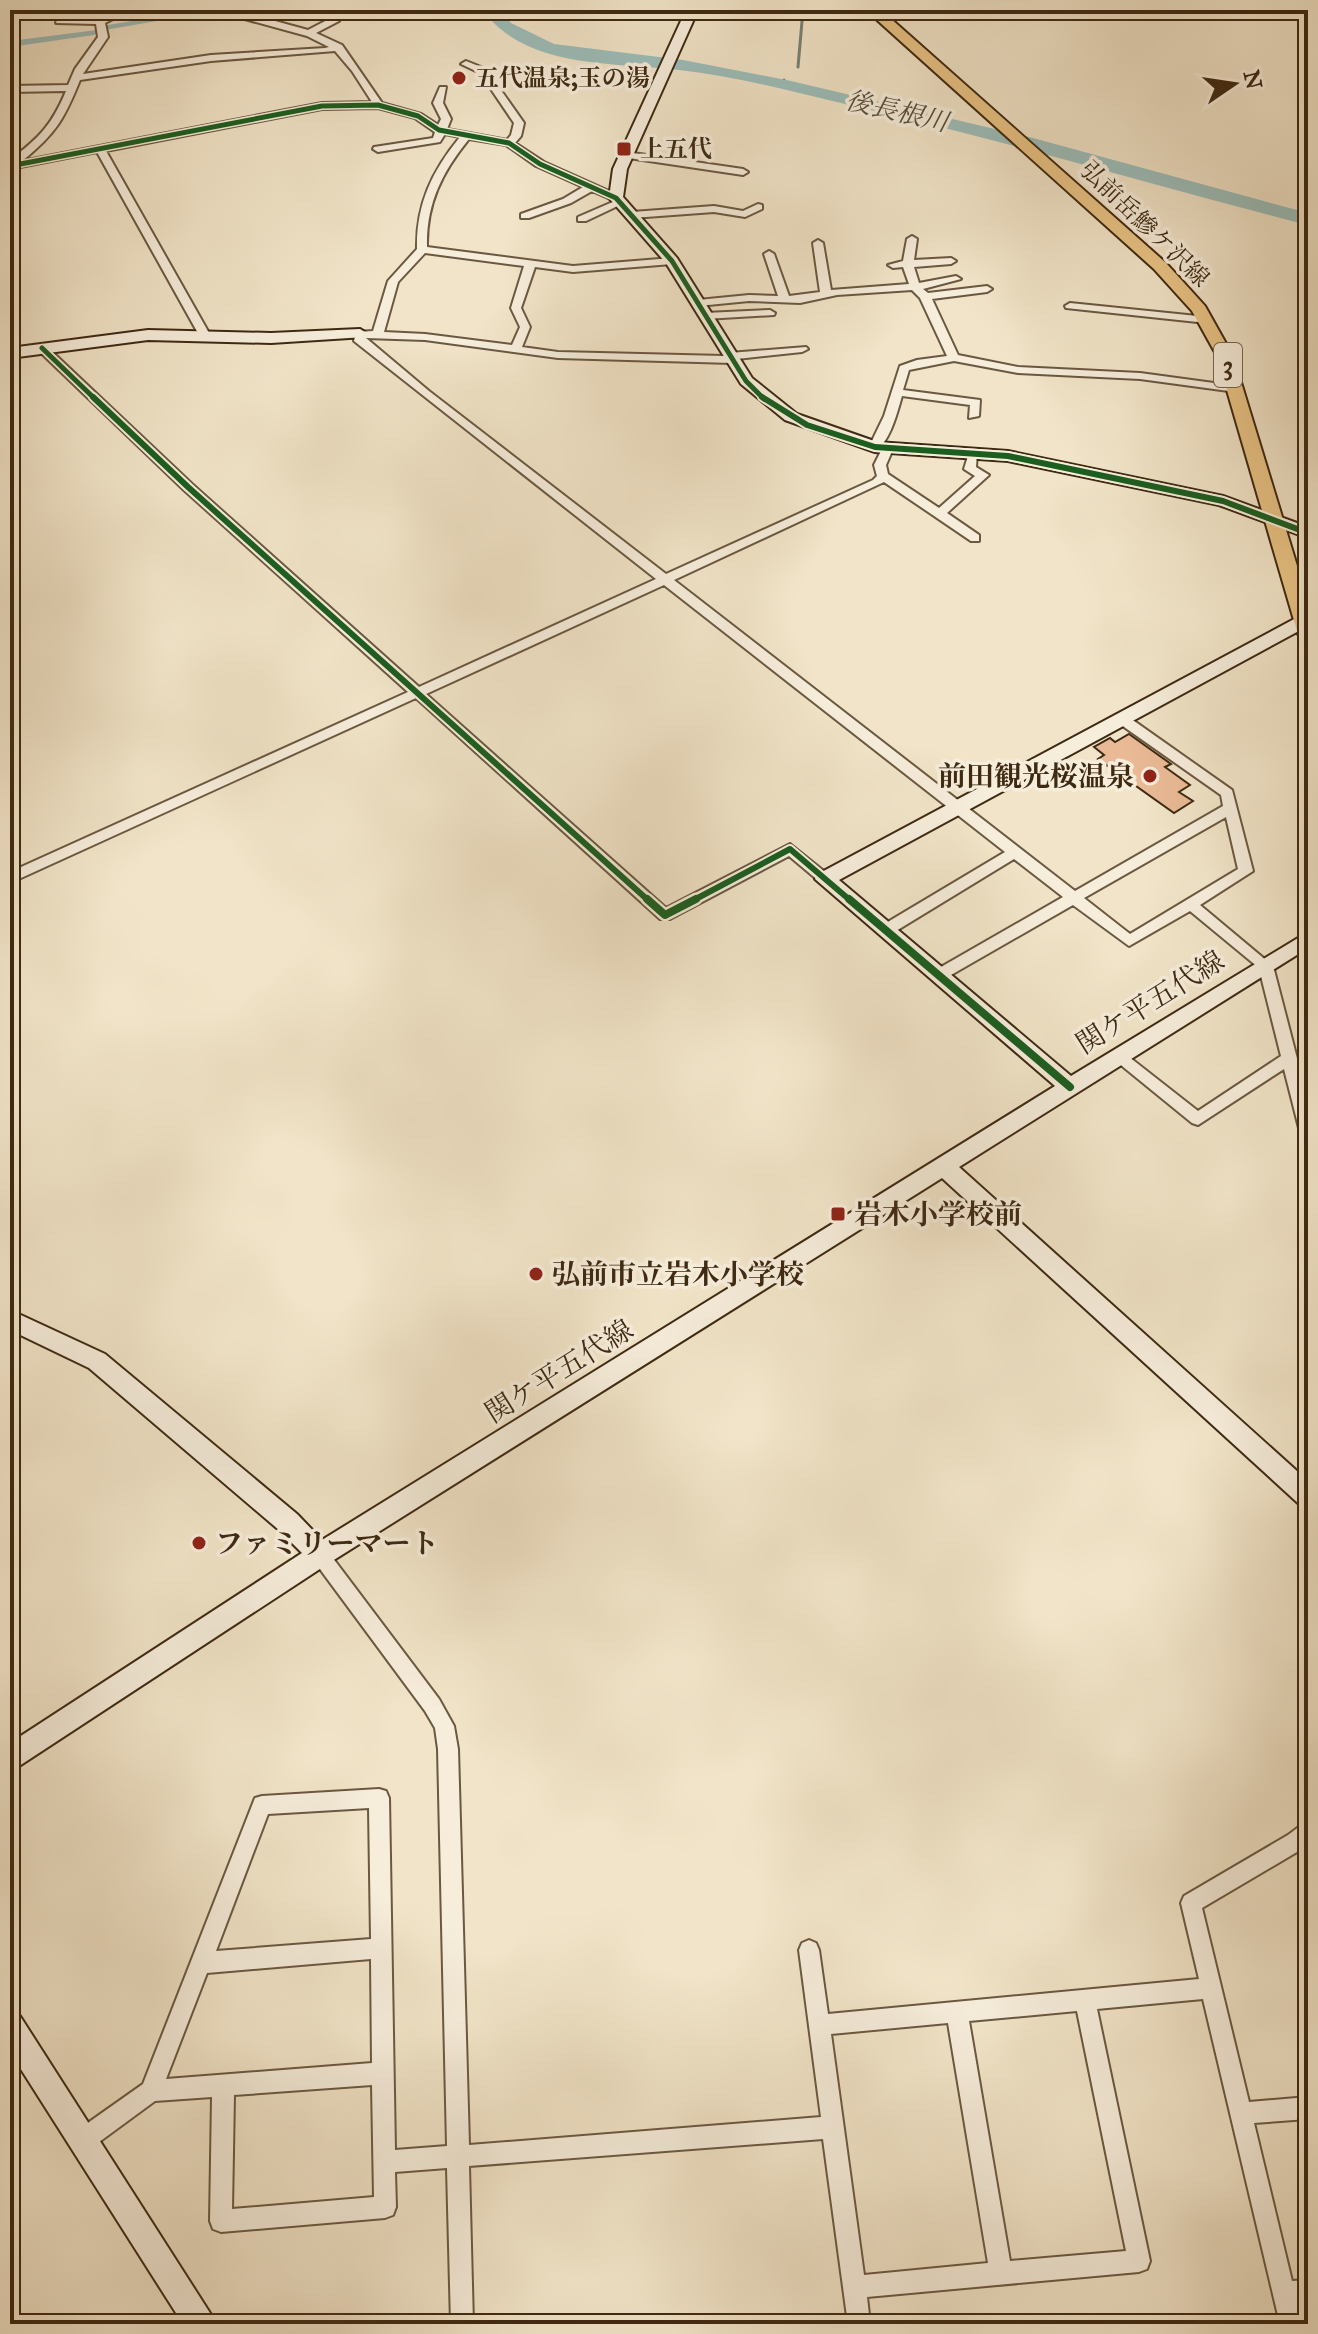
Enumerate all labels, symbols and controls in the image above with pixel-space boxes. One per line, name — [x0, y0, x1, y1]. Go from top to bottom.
north arrow — [1194, 44, 1274, 124]
place label: 五代温泉;玉の湯 — [475, 63, 650, 93]
text: N — [1238, 67, 1268, 92]
marker: 五代温泉;玉の湯 — [450, 69, 468, 87]
water label: 後長根川 — [843, 84, 954, 139]
place label: 上五代 — [640, 134, 712, 164]
marker: 上五代 — [615, 140, 633, 158]
street label: 弘前岳鰺ケ沢線 — [1074, 155, 1216, 293]
road number: 3 — [1214, 343, 1242, 387]
place label: 前田観光桜温泉 — [938, 759, 1134, 794]
marker: 前田観光桜温泉 — [1141, 767, 1159, 785]
street label: 関ケ平五代線 — [1069, 943, 1231, 1061]
place label: 岩木小学校前 — [854, 1197, 1022, 1232]
marker: 岩木小学校前 — [829, 1205, 847, 1223]
place label: 弘前市立岩木小学校 — [552, 1257, 804, 1292]
marker: 弘前市立岩木小学校 — [527, 1265, 545, 1283]
street label: 関ケ平五代線 — [478, 1312, 640, 1430]
place label: ファミリーマート — [215, 1526, 438, 1561]
marker: ファミリーマート — [190, 1534, 208, 1552]

